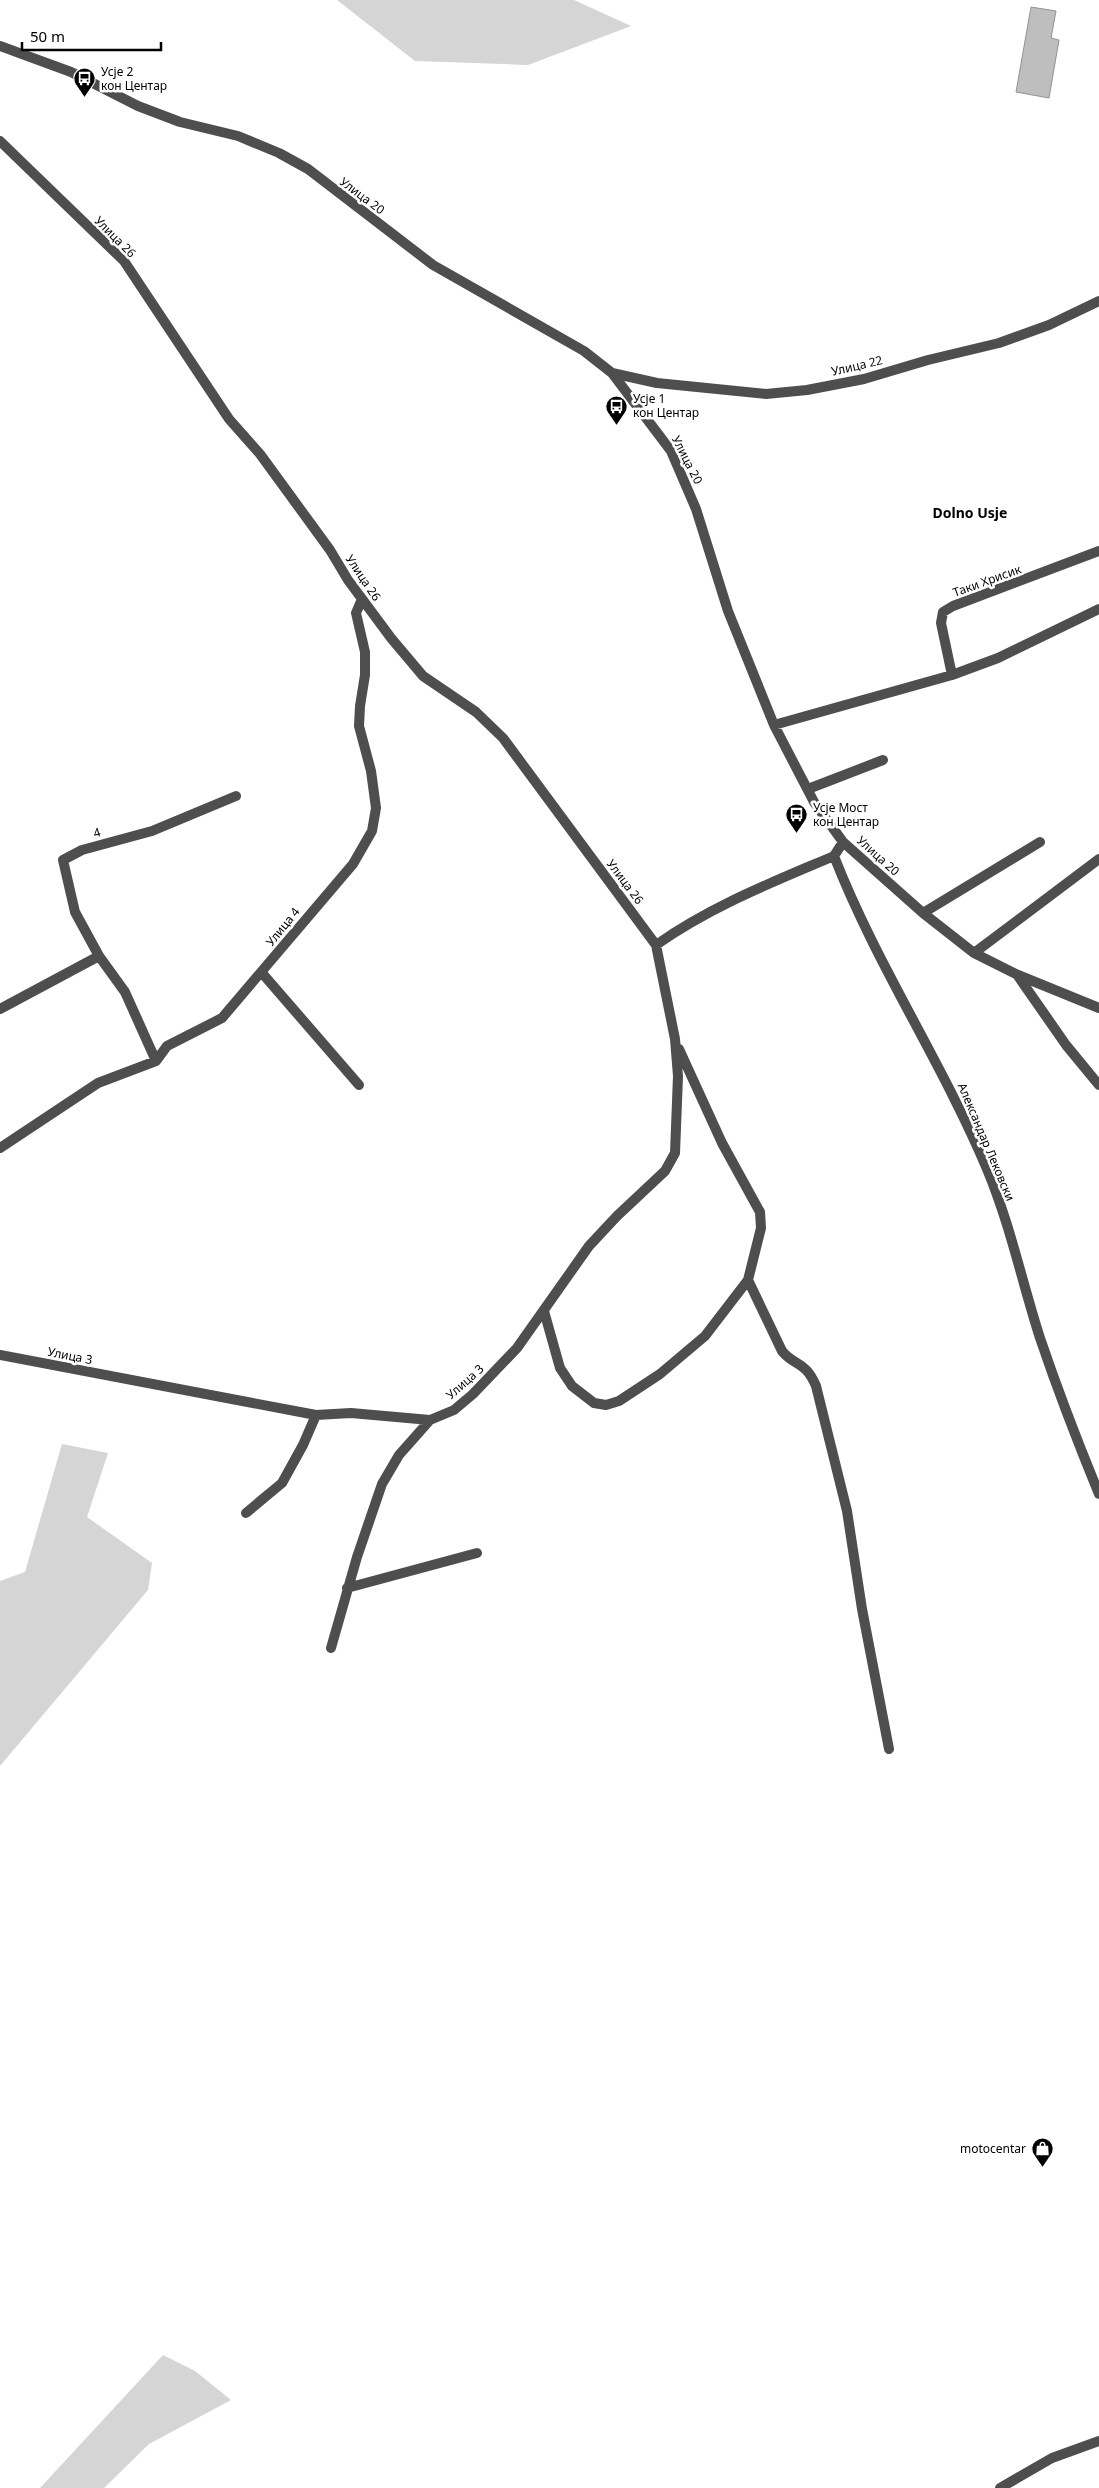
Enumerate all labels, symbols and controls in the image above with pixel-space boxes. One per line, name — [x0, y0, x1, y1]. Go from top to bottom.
scale bar — [22, 20, 161, 52]
text: 50 m — [30, 26, 65, 46]
place label: Усје 2 кон Центар — [101, 63, 167, 94]
bus stop icon: Усје 2 кон Центар — [73, 67, 97, 98]
street label: Улица 20 — [336, 173, 388, 218]
street label: Улица 26 — [91, 212, 140, 261]
street label: Улица 22 — [830, 351, 884, 380]
place label: Усје 1 кон Центар — [633, 390, 699, 421]
bus stop icon: Усје 1 кон Центар — [605, 394, 629, 425]
street label: Улица 20 — [668, 433, 707, 487]
district label: Dolno Usje — [933, 503, 1007, 522]
street label: Улица 26 — [342, 551, 385, 604]
street label: Таки Хрисик — [950, 560, 1024, 601]
place label: Усје Мост кон Центар — [813, 799, 879, 830]
bus stop icon: Усје Мост кон Центар — [785, 803, 809, 834]
street label: 4 — [91, 823, 103, 842]
street label: Улица 20 — [853, 832, 904, 879]
street label: Улица 26 — [603, 856, 648, 908]
street label: Улица 4 — [262, 904, 304, 950]
street label: Александар Лековски — [954, 1080, 1019, 1203]
street label: Улица 3 — [46, 1343, 94, 1368]
street label: Улица 3 — [442, 1360, 487, 1403]
shop icon: motocentar — [1030, 2137, 1054, 2168]
place label: motocentar — [960, 2140, 1026, 2157]

